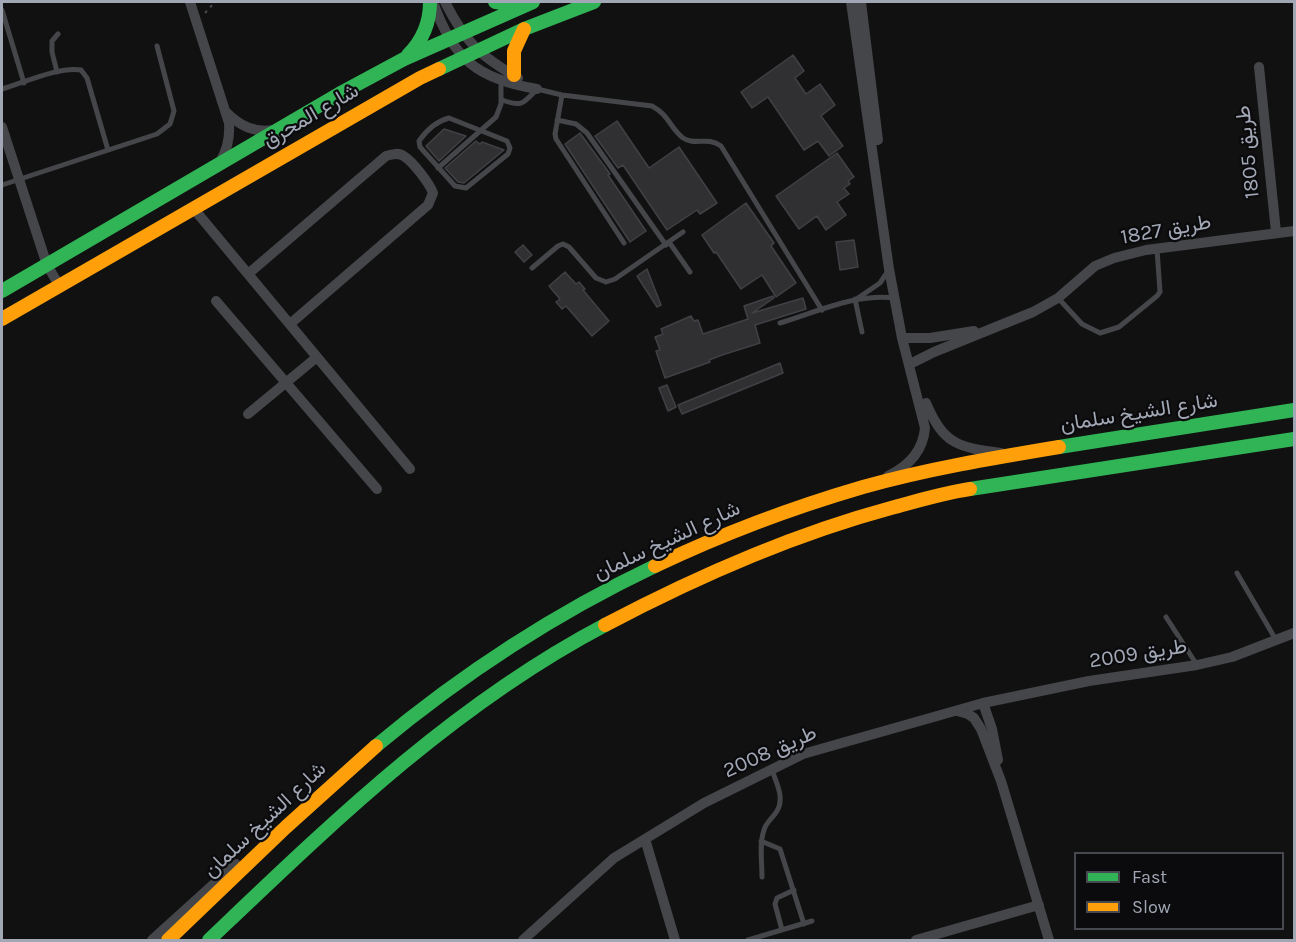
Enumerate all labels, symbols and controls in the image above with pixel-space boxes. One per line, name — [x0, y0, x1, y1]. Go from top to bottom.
street label: شارع المحرق — [259, 78, 363, 154]
street label: طريق 1805 — [1231, 104, 1265, 200]
street label: طريق 1827 — [1119, 210, 1213, 250]
street label: شارع الشيخ سلمان — [1058, 388, 1220, 438]
street label: شارع الشيخ سلمان — [590, 496, 744, 586]
street label: طريق 2009 — [1087, 634, 1189, 674]
street label: طريق 2008 — [719, 720, 821, 784]
street label: شارع الشيخ سلمان — [198, 757, 332, 883]
legend — [1074, 852, 1284, 930]
text: Fast — [1132, 866, 1167, 888]
text: Slow — [1132, 896, 1171, 918]

